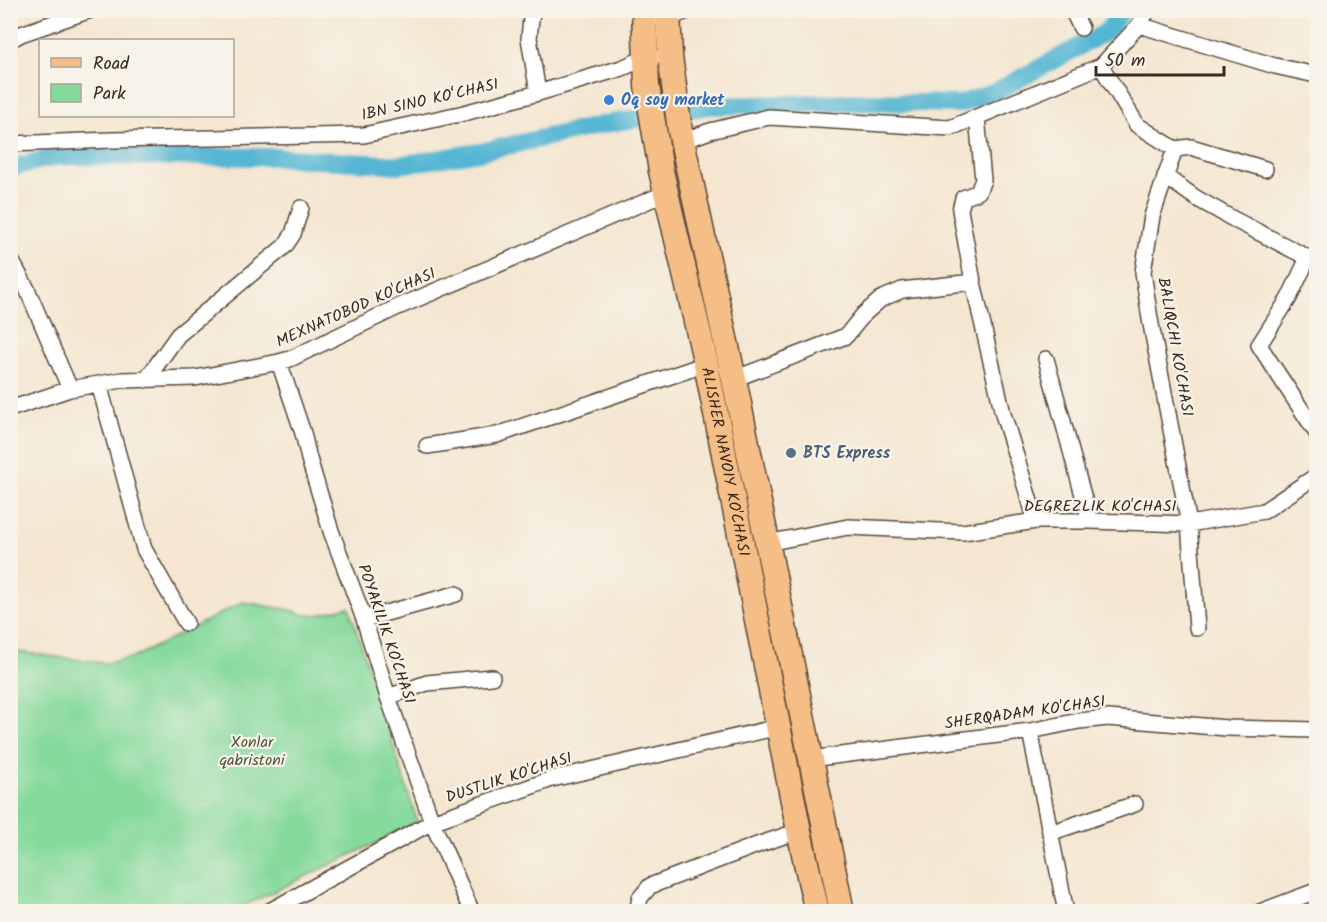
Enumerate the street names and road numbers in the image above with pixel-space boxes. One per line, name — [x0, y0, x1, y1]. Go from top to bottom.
street label: IBN SINO KO‘CHASI — [359, 72, 501, 128]
street label: MEXNATOBOD KO'CHASI — [272, 261, 440, 355]
street label: BALIQCHI KO'CHASI — [1150, 276, 1200, 418]
street label: ALISHER NAVOIY KO'CHASI — [694, 365, 757, 559]
street label: DEGREZLIK KO'CHASI — [1024, 494, 1176, 519]
street label: POYAKILIK KO'CHASI — [350, 561, 422, 707]
street label: SHERQADAM KO'CHASI — [943, 689, 1107, 737]
street label: DUSTLIK KO'CHASI — [443, 746, 575, 810]

